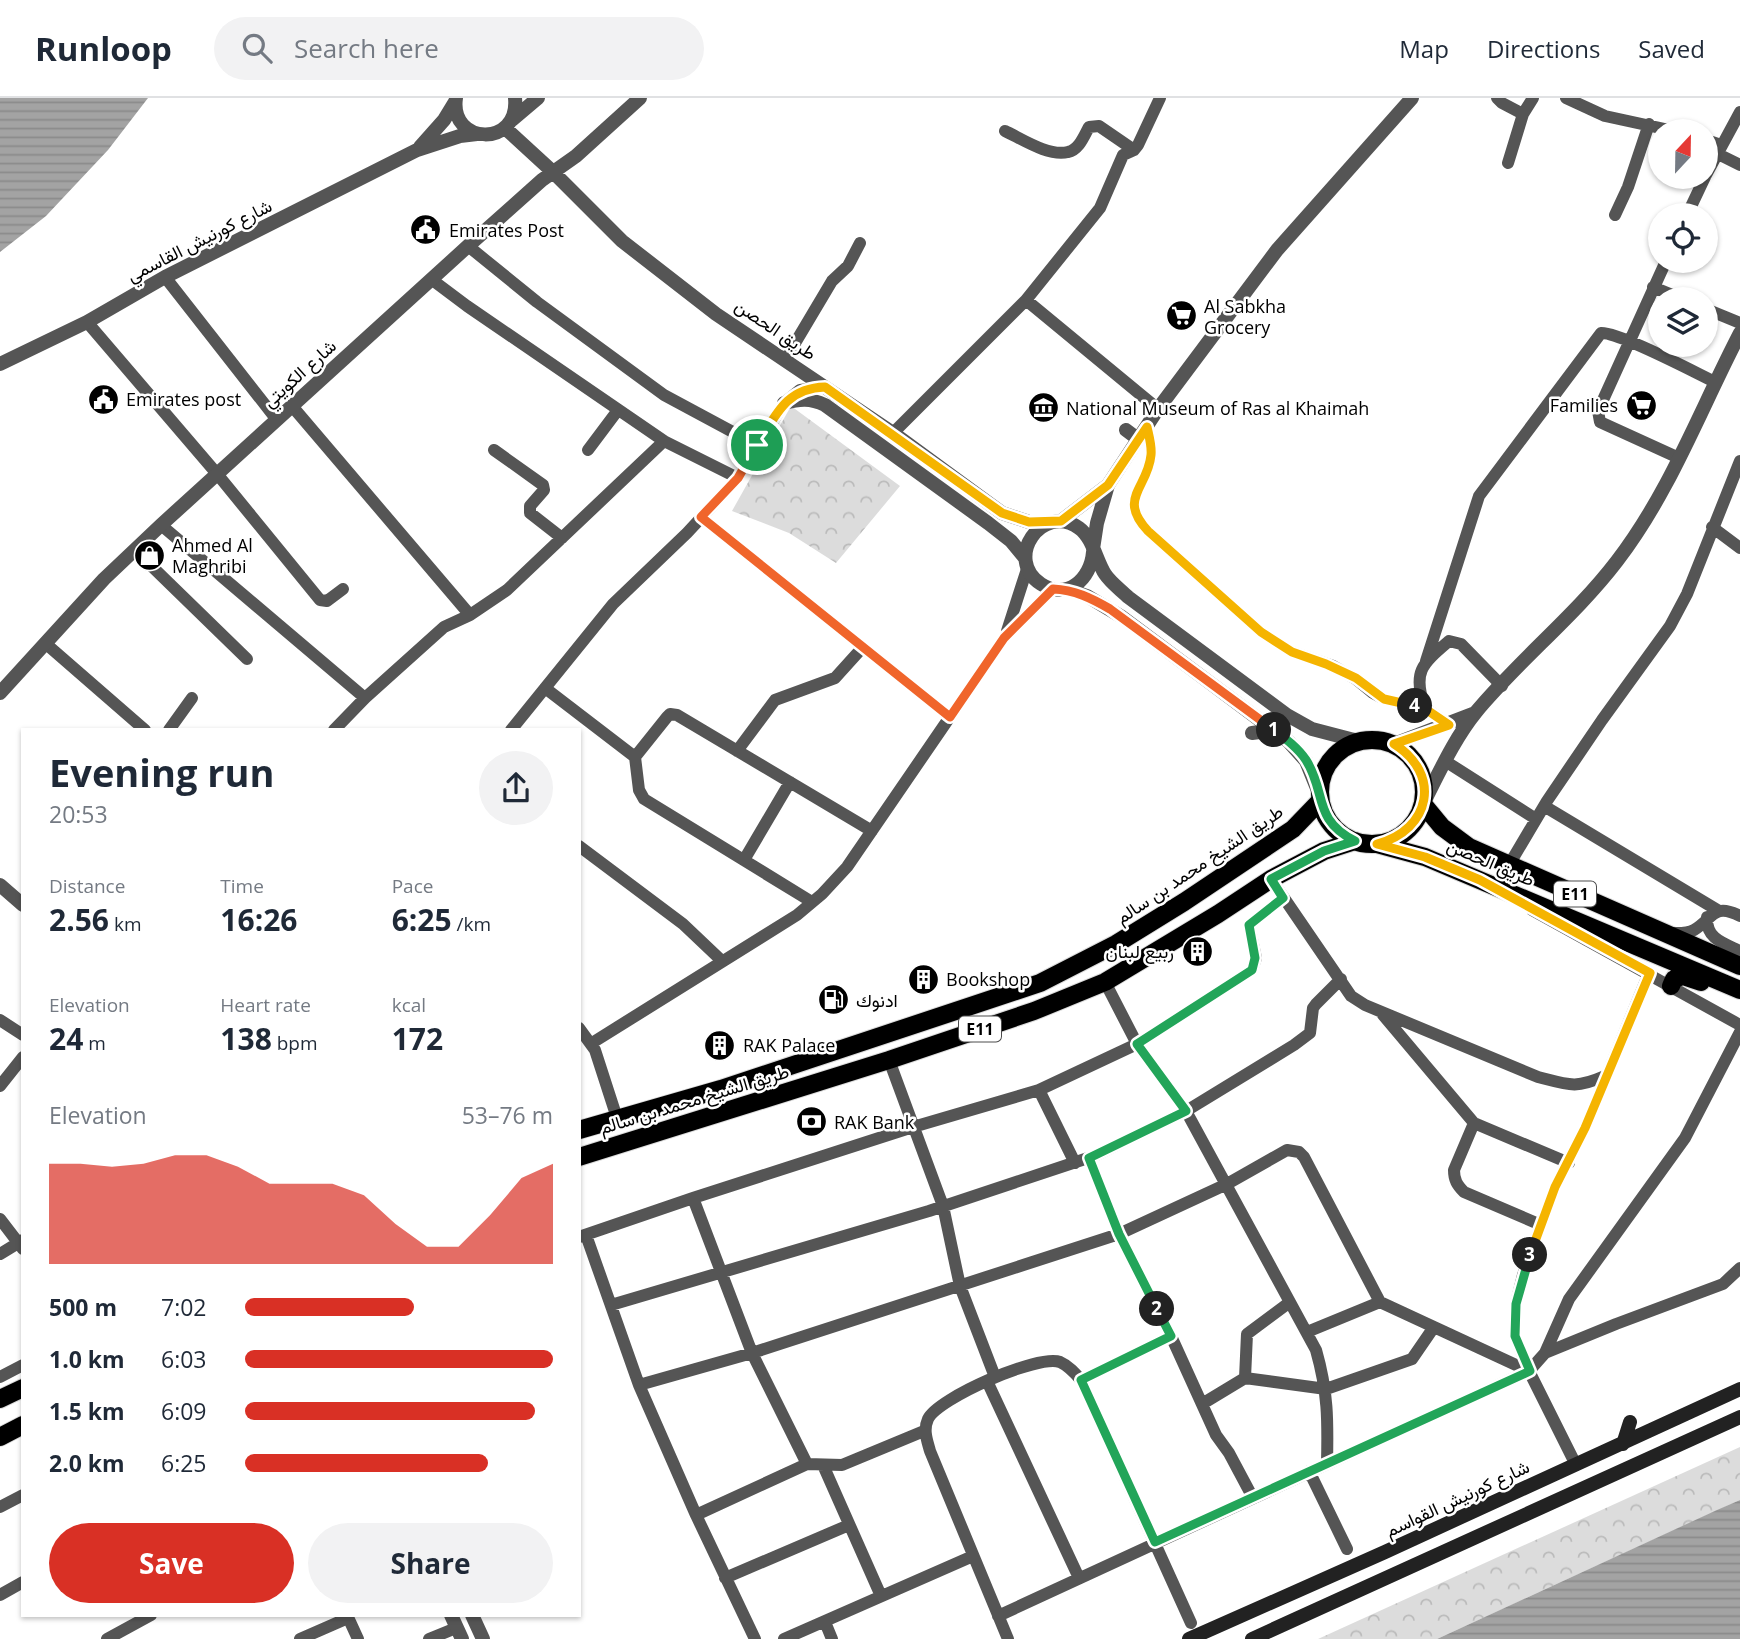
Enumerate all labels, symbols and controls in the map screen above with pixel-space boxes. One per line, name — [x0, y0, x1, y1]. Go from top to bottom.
search box — [214, 17, 704, 80]
text: Runloop — [35, 26, 172, 71]
icon: search — [238, 29, 276, 67]
text: Search here — [294, 30, 439, 66]
text: Map — [1399, 32, 1449, 65]
text: Directions — [1487, 32, 1600, 65]
text: Saved — [1638, 32, 1705, 65]
north arrow — [1648, 119, 1718, 189]
map controls — [1648, 119, 1718, 357]
street label: شارع كورنيش القاسمي — [122, 193, 277, 291]
button: locate — [1648, 203, 1718, 273]
public building icon: Emirates Post — [409, 213, 443, 247]
place label: Emirates Post — [449, 218, 564, 242]
button: layers — [1648, 287, 1718, 357]
street label: طريق الحصن — [731, 293, 821, 365]
place label: Al Sabkha Grocery — [1204, 294, 1286, 339]
supermarket icon: Al Sabkha Grocery — [1164, 299, 1198, 333]
street label: شارع الكويتي — [257, 334, 344, 415]
public building icon: Emirates post — [86, 382, 120, 416]
place label: Emirates post — [126, 387, 241, 411]
supermarket icon: Families — [1624, 388, 1658, 422]
museum icon: National Museum of Ras al Khaimah — [1026, 391, 1060, 425]
place label: Families — [1550, 393, 1618, 417]
place label: National Museum of Ras al Khaimah — [1066, 396, 1369, 420]
pin — [727, 415, 787, 475]
icon: arrive — [738, 426, 776, 464]
place label: Ahmed Al Maghribi — [172, 533, 253, 578]
shop icon: Ahmed Al Maghribi — [132, 538, 166, 572]
pin: 4 — [1398, 688, 1432, 724]
text: 4 — [1409, 692, 1420, 718]
pin: 1 — [1256, 712, 1292, 748]
text: 1 — [1268, 716, 1279, 742]
text: Evening run — [49, 746, 274, 798]
button: share — [479, 751, 553, 825]
text: 20:53 — [49, 798, 108, 830]
street label: طريق الشيخ محمد بن سالم — [1111, 799, 1288, 930]
street label: طريق الحصن — [1444, 833, 1538, 891]
text: Distance — [49, 873, 125, 899]
text: Time — [220, 873, 264, 899]
text: Pace — [392, 873, 433, 899]
road number: E11 — [1554, 881, 1596, 906]
text: 2.56 — [49, 899, 109, 940]
text: 16:26 — [220, 899, 298, 940]
text: 6:25 — [392, 899, 452, 940]
text: km — [109, 911, 142, 937]
text: /km — [452, 911, 491, 937]
building icon: ربيع لبنان — [1180, 934, 1214, 968]
place label: ربيع لبنان — [1106, 939, 1174, 964]
building icon: Bookshop — [906, 962, 940, 996]
place label: Bookshop — [946, 967, 1030, 991]
fuel station icon: ادنوك — [816, 983, 850, 1017]
place label: ادنوك — [856, 988, 898, 1012]
text: Elevation — [49, 992, 130, 1018]
text: Heart rate — [220, 992, 311, 1018]
text: kcal — [392, 992, 426, 1018]
road number: E11 — [959, 1016, 1001, 1042]
text: 24 — [49, 1018, 83, 1059]
text: 138 — [220, 1018, 272, 1059]
text: 172 — [392, 1018, 443, 1059]
building icon: RAK Palace — [703, 1028, 737, 1062]
text: m — [83, 1030, 106, 1056]
text: bpm — [272, 1030, 318, 1056]
place label: RAK Palace — [743, 1033, 835, 1057]
street label: طريق الشيخ محمد بن سالم — [596, 1059, 792, 1140]
text: Elevation — [49, 1099, 147, 1131]
text: 53–76 m — [462, 1099, 553, 1131]
bank icon: RAK Bank — [794, 1105, 828, 1139]
place label: RAK Bank — [834, 1110, 915, 1134]
pin: 3 — [1512, 1238, 1548, 1272]
text: 3 — [1524, 1241, 1535, 1267]
text: 500 m — [49, 1291, 117, 1323]
text: 7:02 — [161, 1291, 207, 1323]
pin: 2 — [1140, 1292, 1174, 1326]
text: 2 — [1151, 1295, 1162, 1321]
text: 1.0 km — [49, 1343, 125, 1375]
text: 6:03 — [161, 1343, 207, 1375]
text: 1.5 km — [49, 1395, 125, 1427]
text: 6:09 — [161, 1395, 207, 1427]
text: 2.0 km — [49, 1447, 125, 1479]
text: 6:25 — [161, 1447, 207, 1479]
street label: شارع كورنيش القواسم — [1381, 1454, 1533, 1543]
button: Save — [49, 1523, 294, 1603]
button: Share — [308, 1523, 553, 1603]

